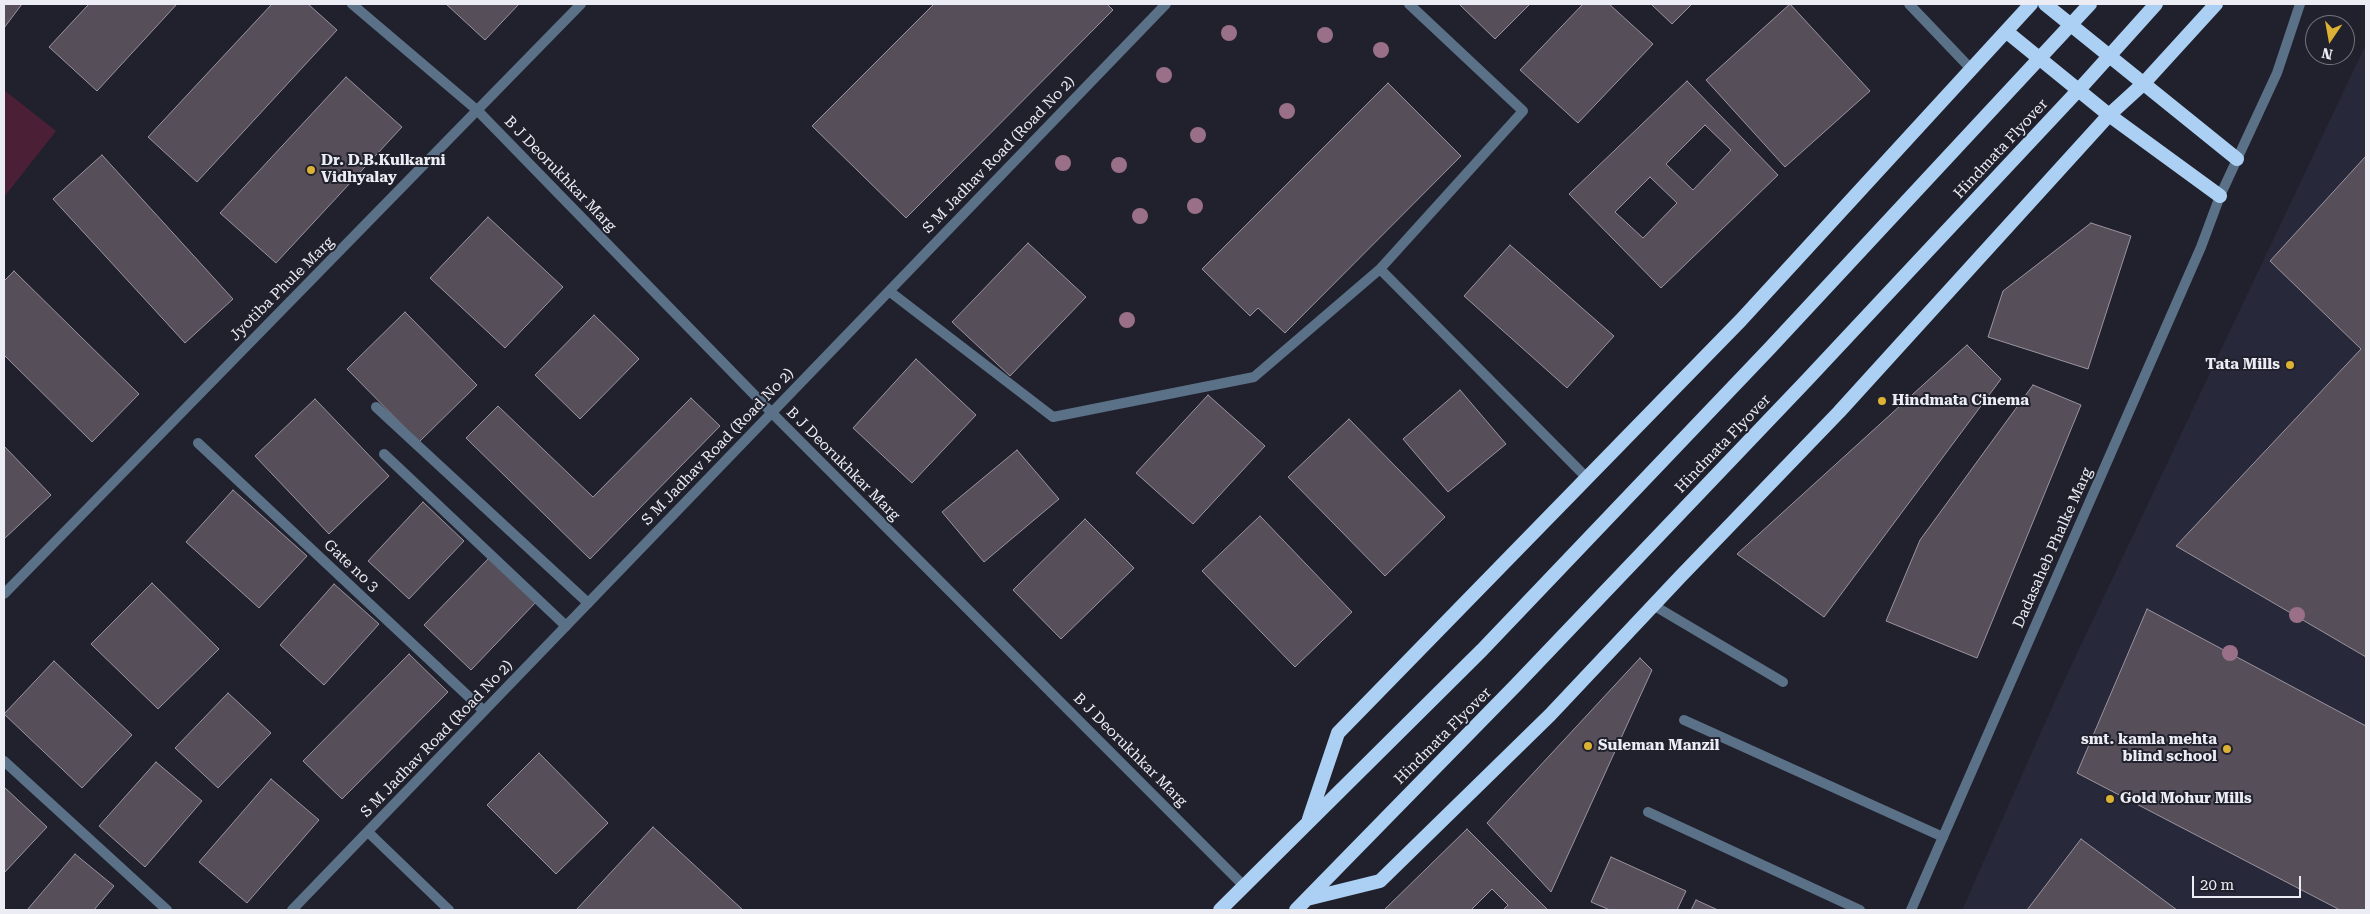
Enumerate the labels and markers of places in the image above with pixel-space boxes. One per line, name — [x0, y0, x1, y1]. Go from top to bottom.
place label: Dr. D.B.Kulkarni Vidhyalay — [321, 152, 446, 187]
marker: Dr. D.B.Kulkarni Vidhyalay — [305, 164, 317, 176]
place label: Tata Mills — [2205, 356, 2280, 374]
marker: Tata Mills — [2284, 359, 2296, 371]
place label: Hindmata Cinema — [1892, 392, 2029, 410]
marker: Hindmata Cinema — [1876, 395, 1888, 407]
place label: smt. kamla mehta blind school — [2081, 731, 2217, 766]
place label: Suleman Manzil — [1598, 737, 1719, 755]
marker: Suleman Manzil — [1582, 740, 1594, 752]
marker: smt. kamla mehta blind school — [2221, 743, 2233, 755]
place label: Gold Mohur Mills — [2120, 790, 2252, 808]
marker: Gold Mohur Mills — [2104, 793, 2116, 805]

